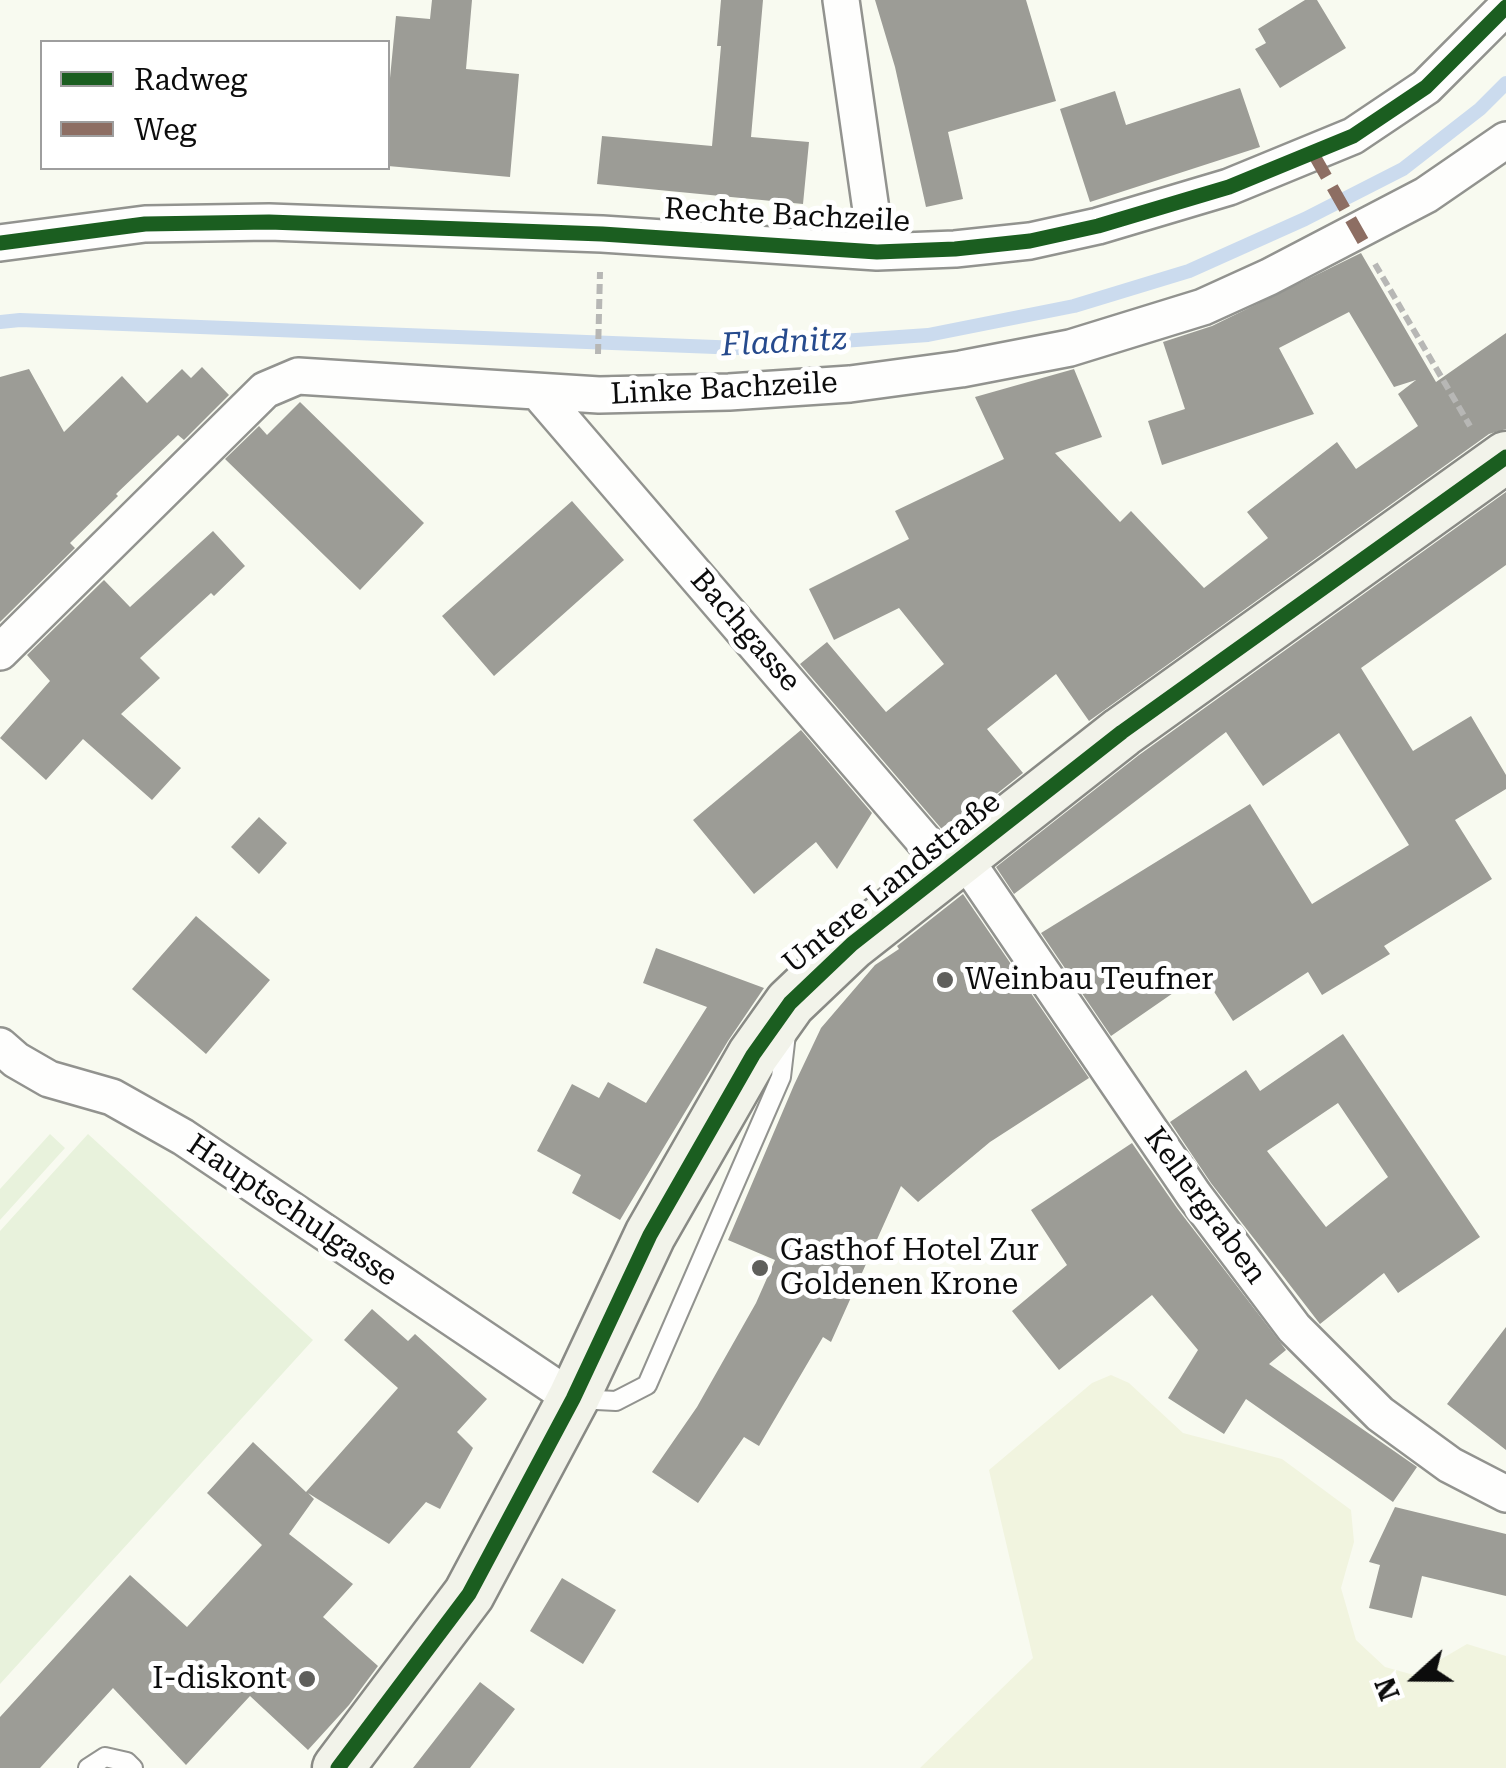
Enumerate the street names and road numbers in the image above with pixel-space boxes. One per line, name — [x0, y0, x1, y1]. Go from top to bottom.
street label: Rechte Bachzeile — [663, 192, 911, 240]
street label: Linke Bachzeile — [610, 365, 838, 413]
street label: Bachgasse — [682, 563, 808, 699]
street label: Untere Landstraße — [776, 784, 1008, 982]
street label: Kellergraben — [1136, 1121, 1274, 1291]
street label: Hauptschulgasse — [180, 1127, 404, 1295]

